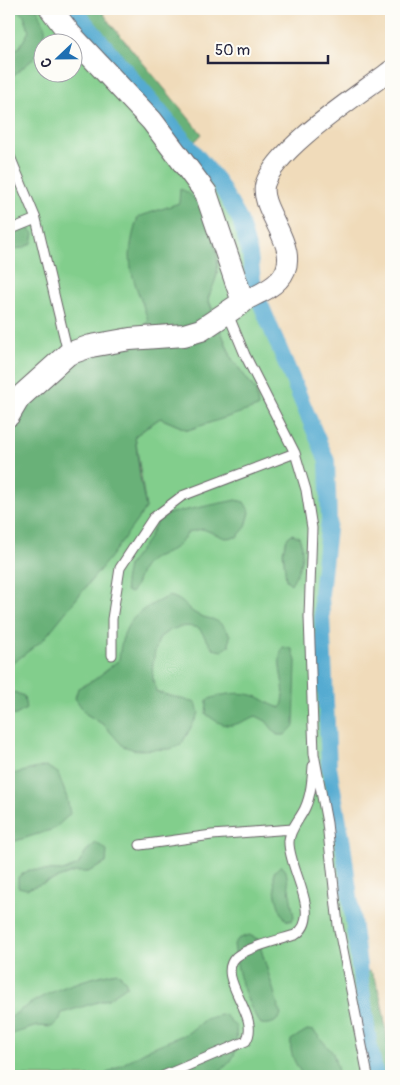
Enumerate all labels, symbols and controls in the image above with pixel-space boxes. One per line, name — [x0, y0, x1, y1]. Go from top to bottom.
north arrow — [32, 32, 82, 82]
scale bar — [208, 32, 328, 64]
text: 50 m — [215, 41, 250, 60]
text: С — [37, 55, 56, 70]

